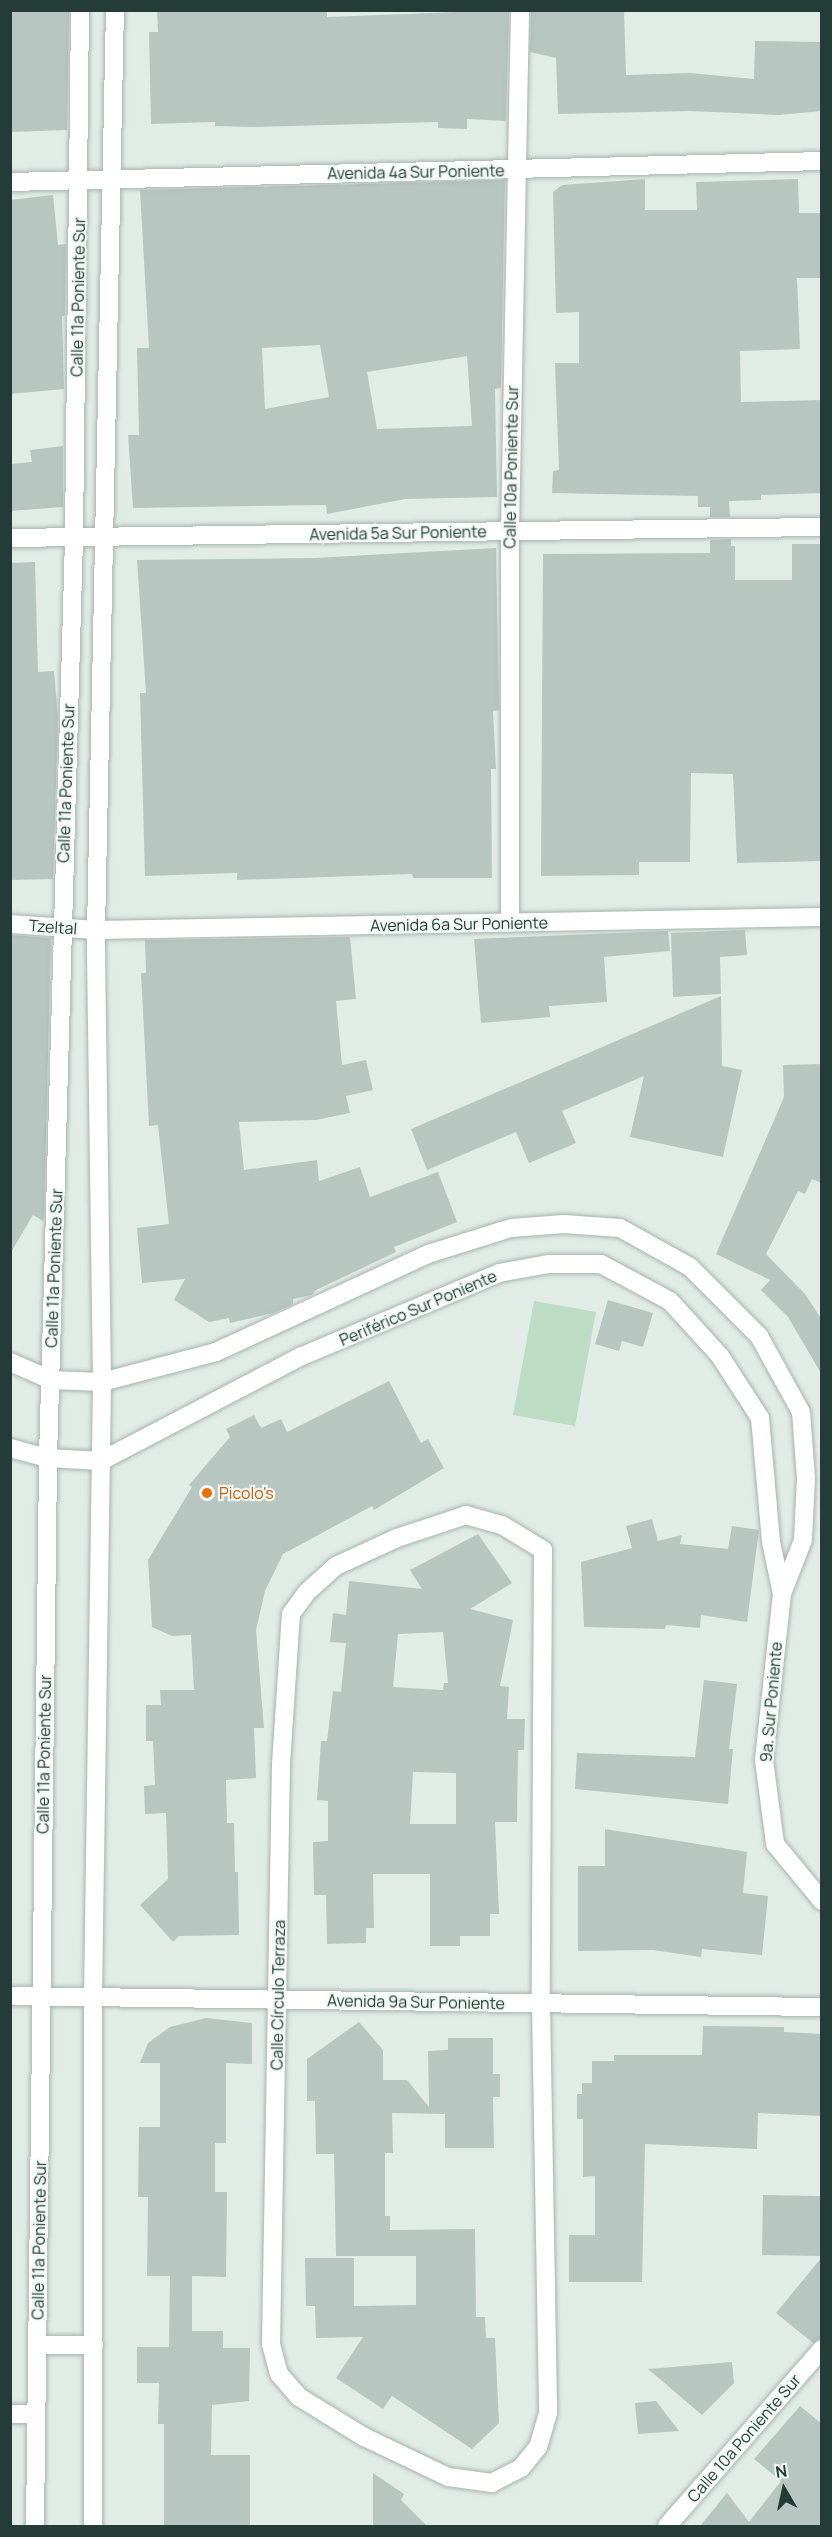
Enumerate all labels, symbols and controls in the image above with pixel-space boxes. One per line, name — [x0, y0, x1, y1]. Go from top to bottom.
street label: Avenida 4a Sur Poniente — [327, 161, 505, 183]
street label: Calle 11a Poniente Sur — [67, 217, 89, 377]
street label: Calle 10a Poniente Sur — [500, 385, 522, 549]
street label: Avenida 5a Sur Poniente — [309, 522, 487, 544]
street label: Calle 11a Poniente Sur — [54, 703, 78, 863]
street label: Avenida 6a Sur Poniente — [370, 913, 548, 935]
street label: Tzeltal — [28, 916, 78, 938]
street label: Calle 11a Poniente Sur — [42, 1188, 66, 1348]
street label: Periférico Sur Poniente — [336, 1266, 500, 1350]
place label: Picolo's — [219, 1483, 274, 1503]
marker: Picolo's — [200, 1486, 214, 1500]
street label: 9a. Sur Poniente — [756, 1641, 786, 1763]
street label: Calle 11a Poniente Sur — [33, 1674, 55, 1834]
street label: Calle Círculo Terraza — [267, 1920, 289, 2070]
street label: Avenida 9a Sur Poniente — [327, 1991, 505, 2013]
street label: Calle 11a Poniente Sur — [28, 2160, 50, 2320]
street label: Calle 10a Poniente Sur — [683, 2370, 805, 2506]
north arrow — [754, 2459, 814, 2519]
text: N — [774, 2459, 789, 2483]

